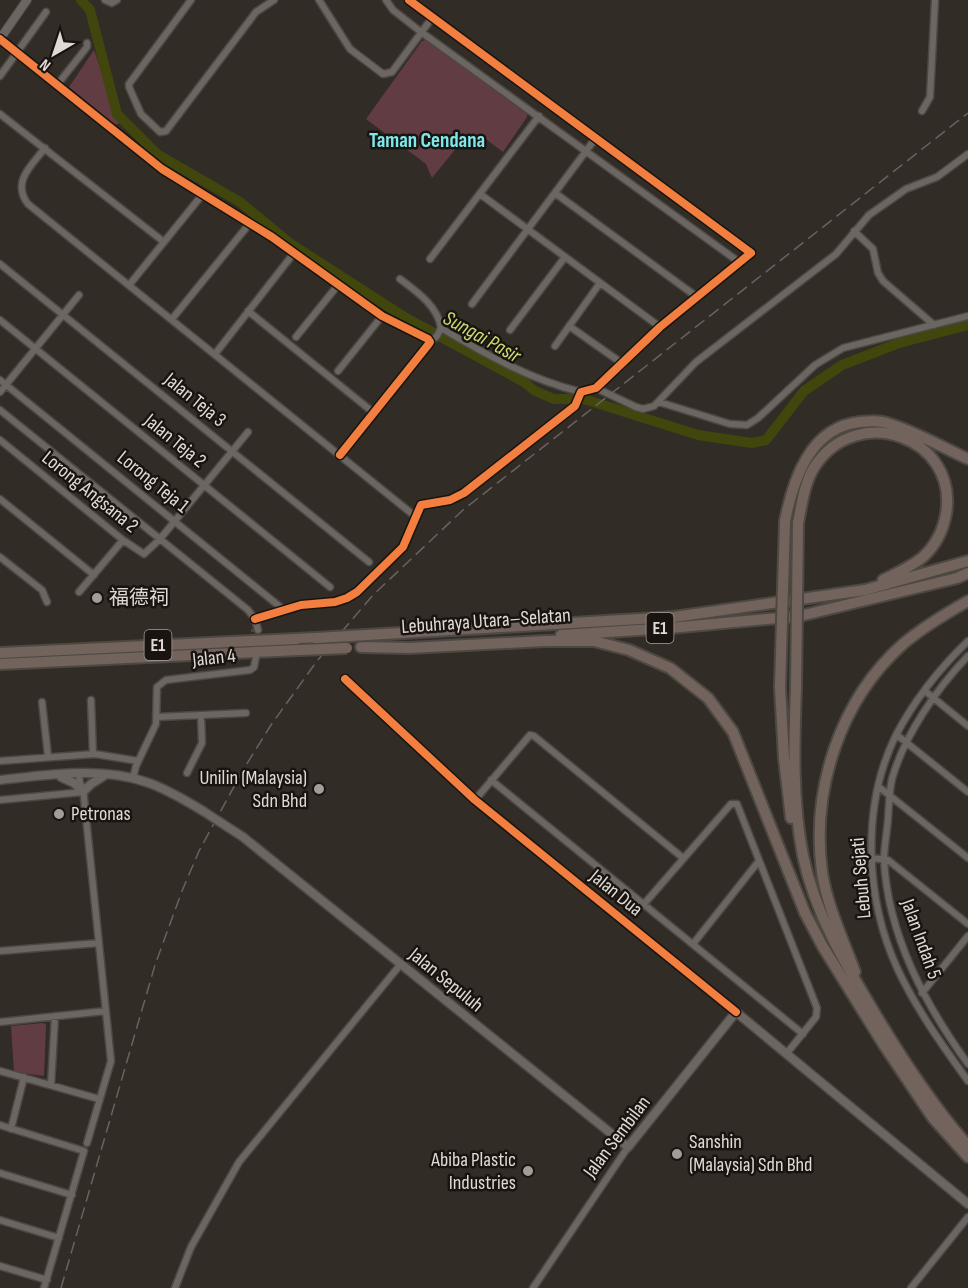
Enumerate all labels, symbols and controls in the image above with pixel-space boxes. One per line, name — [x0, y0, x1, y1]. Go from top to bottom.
north arrow — [24, 24, 84, 84]
text: N — [36, 54, 55, 75]
district label: Taman Cendana — [369, 128, 485, 153]
water label: Sungai Pasir — [439, 306, 526, 369]
street label: Jalan Teja 3 — [158, 367, 231, 432]
street label: Jalan Teja 2 — [138, 408, 211, 473]
street label: Lorong Angsana 2 — [37, 446, 143, 538]
street label: Lorong Teja 1 — [112, 446, 194, 518]
place label: 福德祠 — [109, 586, 169, 610]
marker: 福德祠 — [90, 591, 104, 605]
street label: Lebuhraya Utara–Selatan — [401, 603, 571, 639]
road number: E1 — [646, 613, 674, 643]
road number: E1 — [144, 630, 172, 660]
street label: Jalan 4 — [190, 644, 237, 672]
place label: Unilin (Malaysia) Sdn Bhd — [199, 766, 307, 813]
marker: Unilin (Malaysia) Sdn Bhd — [312, 782, 326, 796]
place label: Petronas — [71, 802, 131, 826]
marker: Petronas — [52, 807, 66, 821]
street label: Lebuh Sejati — [846, 836, 876, 920]
street label: Jalan Dua — [584, 864, 647, 921]
street label: Jalan Indah 5 — [895, 895, 947, 982]
street label: Jalan Sepuluh — [403, 942, 488, 1017]
street label: Jalan Sembilan — [578, 1091, 656, 1184]
place label: Sanshin (Malaysia) Sdn Bhd — [689, 1130, 812, 1177]
marker: Sanshin (Malaysia) Sdn Bhd — [670, 1147, 684, 1161]
place label: Abiba Plastic Industries — [430, 1148, 516, 1195]
marker: Abiba Plastic Industries — [521, 1164, 535, 1178]

